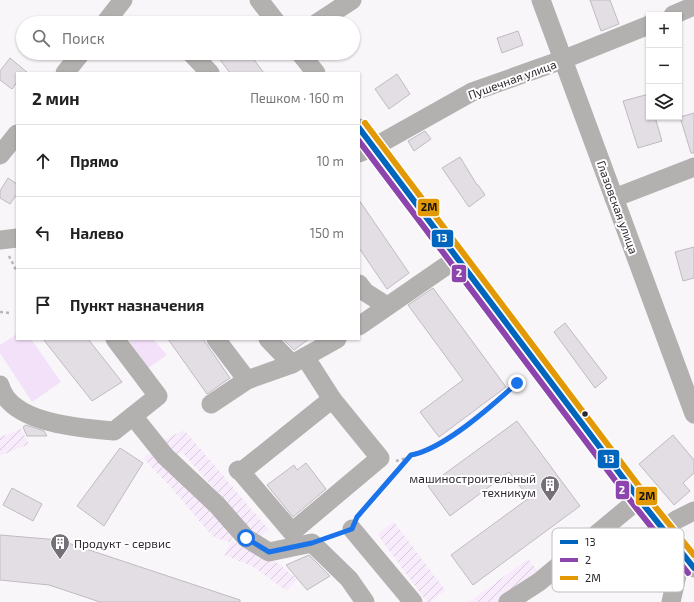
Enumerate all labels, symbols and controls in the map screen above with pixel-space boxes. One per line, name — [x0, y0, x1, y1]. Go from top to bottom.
map controls — [646, 12, 682, 120]
button: + — [646, 12, 682, 48]
search box — [16, 16, 360, 60]
icon: search — [30, 27, 52, 49]
text: Поиск — [62, 29, 105, 47]
button: − — [646, 48, 682, 84]
street label: Пушечная улица — [466, 56, 559, 102]
button: layers — [646, 84, 682, 120]
text: 2 мин — [32, 88, 80, 108]
text: Пешком · 160 m — [250, 90, 344, 106]
icon: ahead — [32, 150, 54, 172]
text: Прямо — [70, 152, 119, 170]
text: 10 m — [317, 153, 344, 169]
street label: Глазовская улица — [594, 158, 641, 256]
line badge: 2М — [417, 198, 440, 217]
text: 2М — [421, 200, 437, 213]
icon: left — [32, 222, 54, 244]
text: Налево — [70, 224, 124, 242]
text: 150 m — [310, 225, 344, 241]
line badge: 13 — [431, 229, 454, 248]
text: 13 — [437, 231, 448, 244]
line badge: 2 — [451, 264, 467, 283]
text: 2 — [456, 266, 462, 279]
icon: arrive — [32, 294, 54, 316]
text: Пункт назначения — [70, 296, 204, 314]
route end — [508, 374, 526, 392]
unlabelled marker — [580, 409, 590, 419]
line badge: 13 — [597, 449, 620, 469]
text: 13 — [604, 452, 615, 465]
place label: машиностроительный техникум — [409, 471, 536, 500]
building icon: машиностроительный техникум — [539, 474, 561, 502]
line badge: 2 — [615, 480, 630, 500]
text: 2 — [619, 483, 625, 496]
line badge: 2М — [635, 486, 658, 506]
text: 2М — [639, 489, 655, 502]
legend — [552, 528, 684, 592]
route start — [237, 529, 255, 547]
building icon: Продукт - сервис — [49, 532, 71, 560]
text: 13 — [585, 535, 596, 548]
place label: Продукт - сервис — [74, 536, 171, 551]
text: 2 — [585, 553, 591, 566]
text: 2М — [585, 571, 601, 584]

